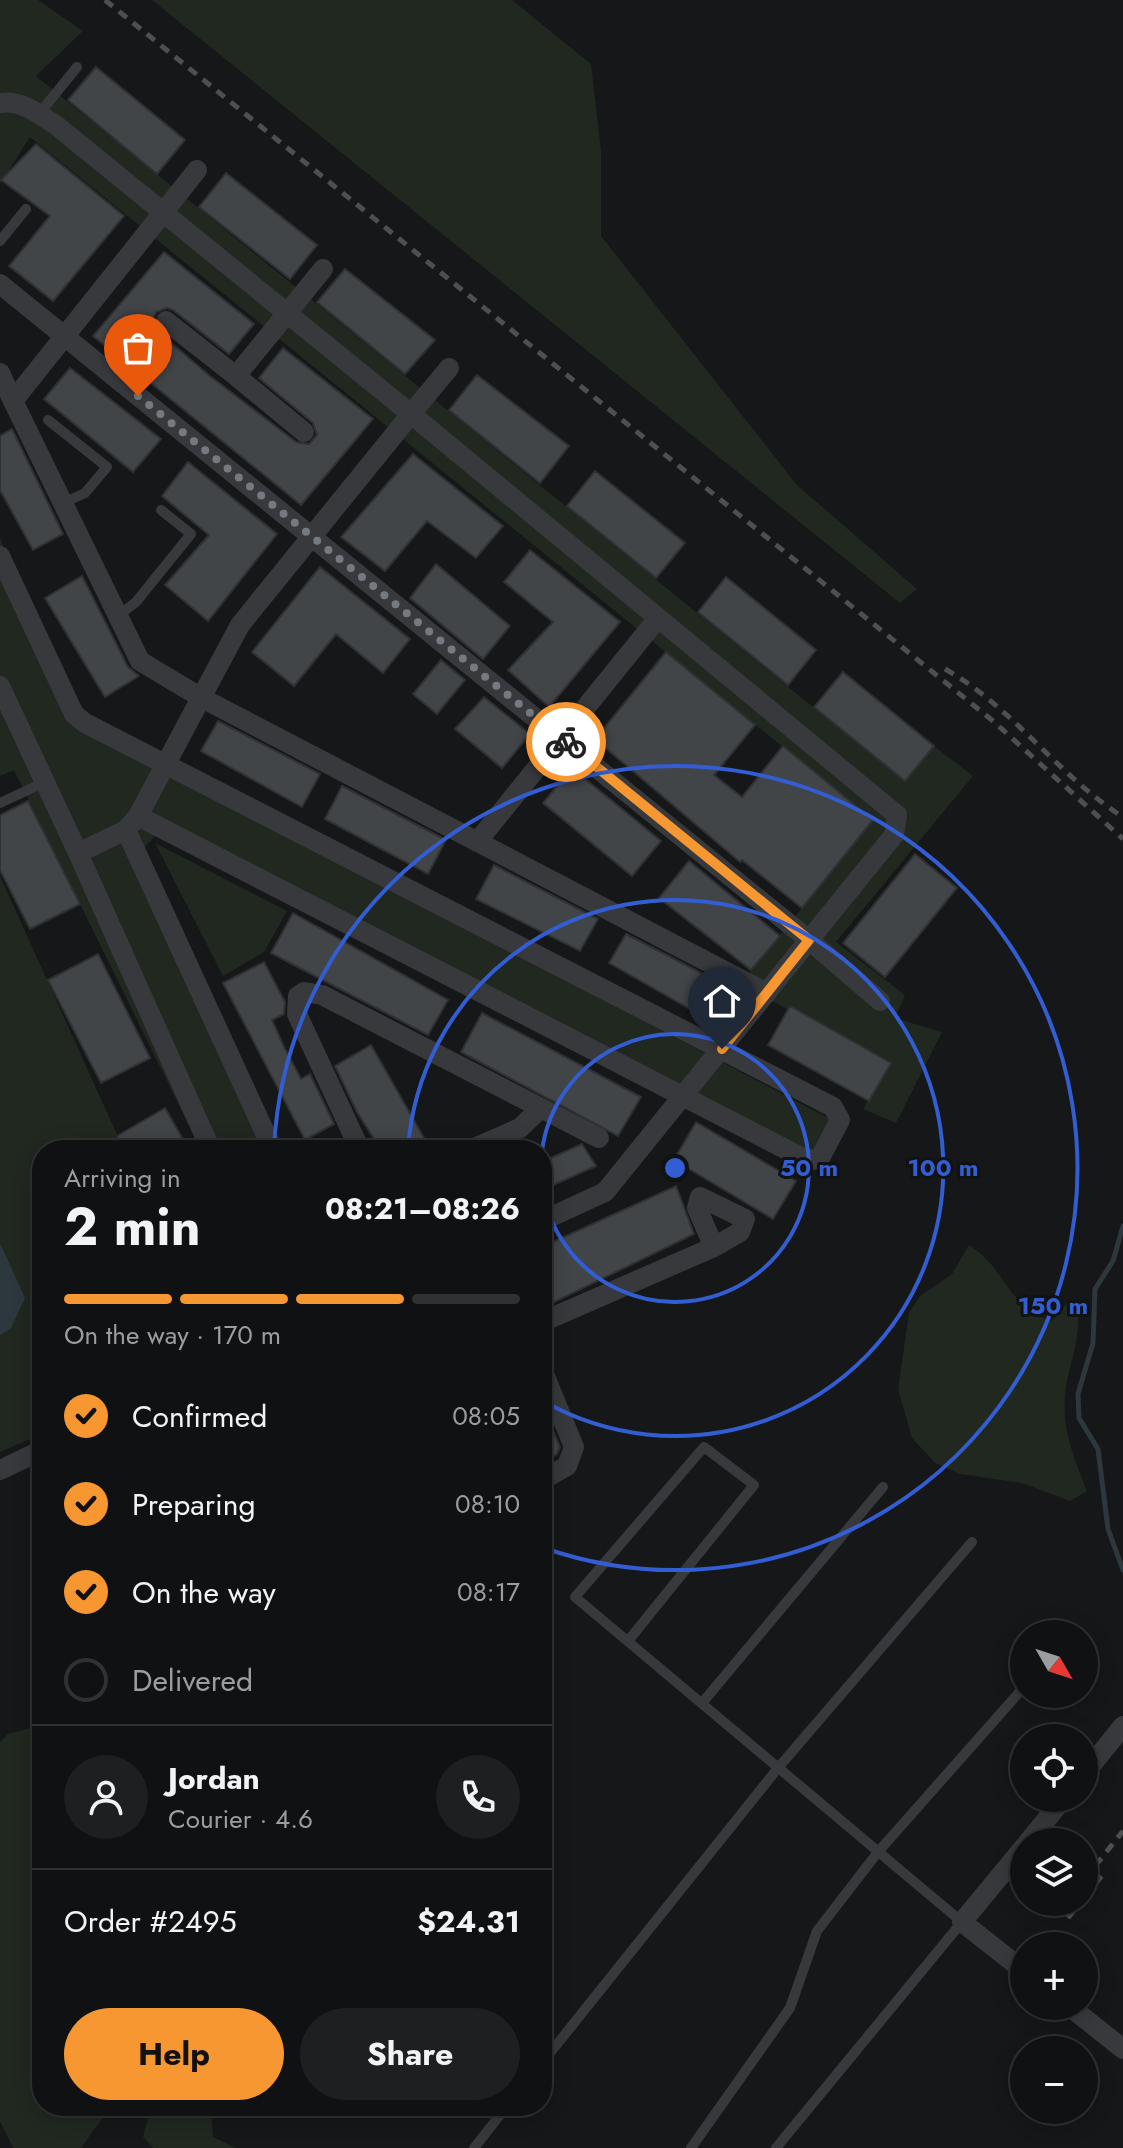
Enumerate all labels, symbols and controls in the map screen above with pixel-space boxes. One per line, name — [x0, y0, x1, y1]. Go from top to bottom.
pin — [104, 314, 172, 396]
icon: bag — [116, 326, 160, 370]
courier — [526, 702, 606, 782]
icon: bike — [544, 720, 588, 764]
pin — [688, 967, 756, 1049]
icon: home — [700, 979, 744, 1023]
text: 50 m — [780, 1150, 838, 1185]
text: 100 m — [908, 1150, 978, 1185]
centre of rings — [661, 1154, 689, 1182]
text: Arriving in — [64, 1159, 181, 1197]
text: 08:21–08:26 — [325, 1187, 520, 1230]
text: 2 min — [64, 1189, 201, 1265]
text: 150 m — [1018, 1288, 1088, 1323]
text: On the way · 170 m — [64, 1316, 281, 1354]
icon: check — [64, 1394, 108, 1438]
text: Confirmed — [132, 1395, 267, 1438]
text: 08:05 — [452, 1397, 520, 1435]
icon: check — [64, 1482, 108, 1526]
text: Preparing — [132, 1483, 256, 1526]
text: 08:10 — [455, 1485, 520, 1523]
icon: check — [64, 1570, 108, 1614]
text: On the way — [132, 1571, 276, 1614]
text: 08:17 — [457, 1573, 520, 1611]
north arrow — [1010, 1620, 1098, 1708]
map controls — [1010, 1620, 1098, 2124]
text: Delivered — [132, 1659, 253, 1702]
button: locate — [1010, 1724, 1098, 1812]
button: person — [64, 1755, 148, 1839]
button: phone — [436, 1755, 520, 1839]
text: Jordan — [168, 1757, 260, 1800]
text: Courier · 4.6 — [168, 1800, 313, 1838]
button: layers — [1010, 1828, 1098, 1916]
text: Order #2495 — [64, 1900, 237, 1943]
text: $24.31 — [417, 1900, 520, 1943]
button: + — [1010, 1932, 1098, 2020]
button: Help — [64, 2008, 284, 2100]
button: Share — [300, 2008, 520, 2100]
button: − — [1010, 2036, 1098, 2124]

